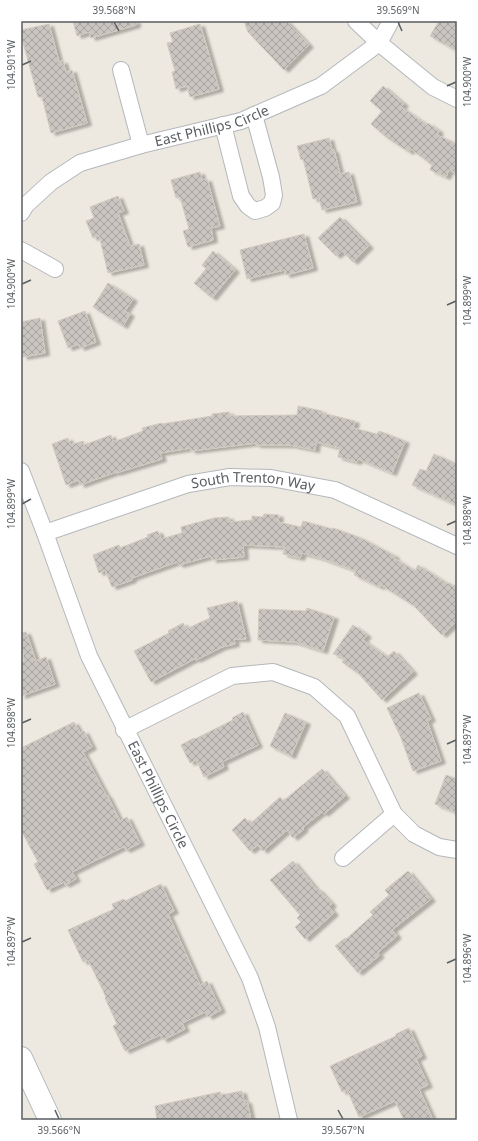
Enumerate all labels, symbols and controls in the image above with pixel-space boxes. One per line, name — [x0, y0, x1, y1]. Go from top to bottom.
text: 39.568°N — [92, 3, 136, 17]
text: 39.569°N — [376, 3, 420, 17]
text: 104.901°W — [4, 39, 18, 90]
text: 104.900°W — [460, 56, 474, 107]
street label: East Phillips Circle — [153, 100, 272, 150]
text: 104.900°W — [4, 258, 18, 309]
text: 104.899°W — [460, 275, 474, 326]
street label: South Trenton Way — [190, 467, 318, 495]
text: 104.899°W — [4, 478, 18, 529]
text: 104.898°W — [460, 495, 474, 546]
text: 104.898°W — [4, 697, 18, 748]
text: 104.897°W — [460, 714, 474, 765]
street label: East Phillips Circle — [124, 737, 194, 851]
text: 104.897°W — [4, 916, 18, 967]
text: 104.896°W — [460, 933, 474, 984]
text: 39.566°N — [37, 1123, 81, 1137]
text: 39.567°N — [321, 1123, 365, 1137]

